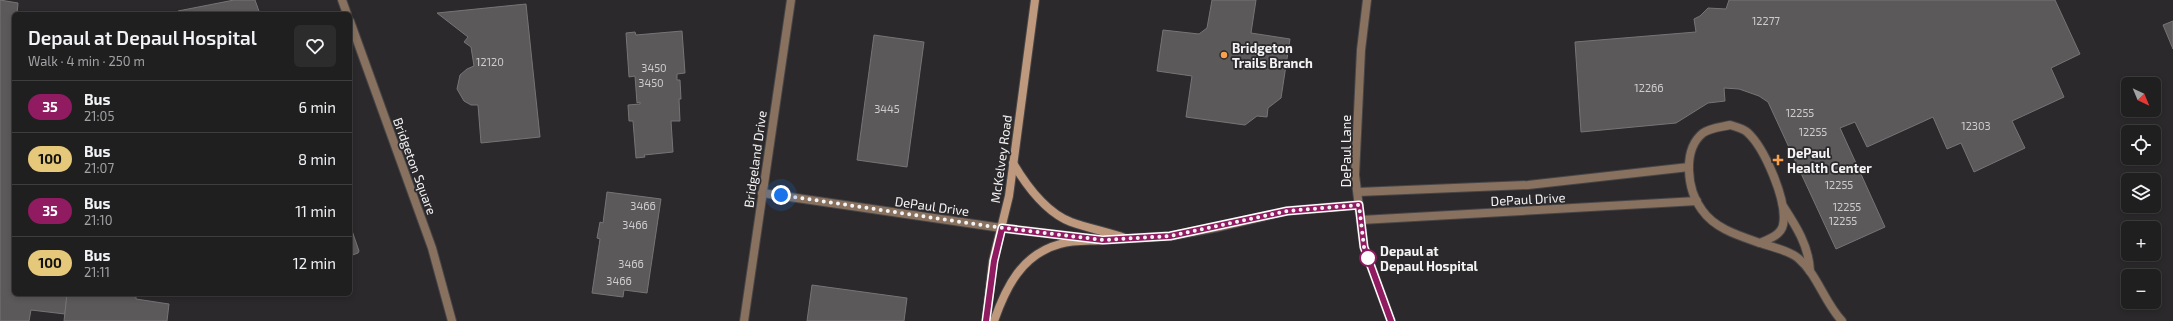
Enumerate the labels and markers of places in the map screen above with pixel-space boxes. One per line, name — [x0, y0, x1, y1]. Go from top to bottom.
place label: Bridgeton Trails Branch — [1232, 40, 1313, 71]
marker: Bridgeton Trails Branch — [1219, 50, 1229, 60]
place label: DePaul Health Center — [1787, 145, 1872, 176]
marker: DePaul Health Center — [1772, 154, 1784, 166]
place label: Depaul at Depaul Hospital — [1380, 243, 1479, 274]
marker: Depaul at Depaul Hospital — [1359, 249, 1377, 267]

